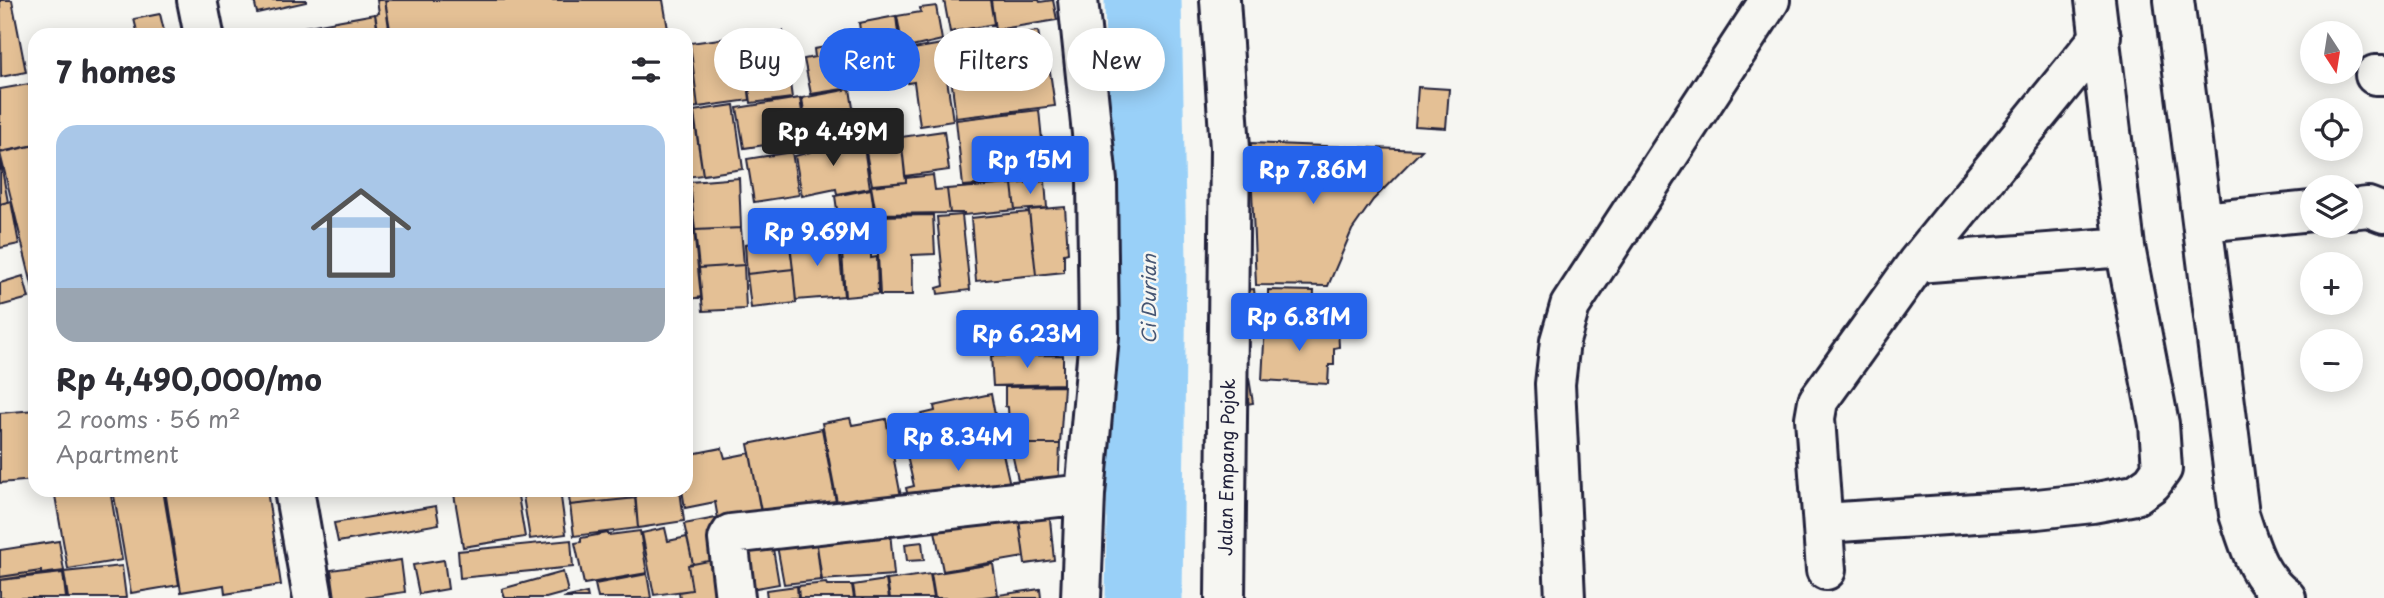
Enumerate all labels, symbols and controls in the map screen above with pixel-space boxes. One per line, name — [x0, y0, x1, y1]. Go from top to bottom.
north arrow — [2300, 21, 2362, 84]
map controls — [2300, 21, 2363, 392]
chip: Buy — [714, 28, 805, 91]
chip: Rent — [819, 28, 920, 91]
chip: Filters — [934, 28, 1053, 91]
chip: New — [1067, 28, 1165, 91]
text: 7 homes — [56, 48, 176, 93]
icon: filters — [627, 51, 665, 89]
button: locate — [2300, 98, 2363, 161]
pin: Rp 4.49M — [761, 108, 905, 168]
text: Rp 4.49M — [778, 113, 888, 148]
pin: Rp 15M — [973, 136, 1087, 196]
text: Rp 15M — [988, 141, 1072, 176]
pin: Rp 7.86M — [1241, 146, 1385, 206]
text: Rp 7.86M — [1259, 151, 1367, 186]
icon: home — [298, 170, 424, 296]
button: layers — [2300, 175, 2363, 238]
pin: Rp 9.69M — [745, 208, 889, 268]
text: Rp 9.69M — [764, 213, 870, 248]
button: + — [2300, 252, 2363, 315]
water label: Ci Durian — [1134, 253, 1162, 344]
pin: Rp 6.81M — [1227, 294, 1371, 353]
text: Rp 6.81M — [1247, 298, 1351, 333]
pin: Rp 6.23M — [955, 310, 1099, 370]
text: Rp 6.23M — [972, 315, 1082, 350]
button: − — [2300, 329, 2363, 392]
text: Rp 4,490,000/mo — [56, 356, 322, 401]
street label: Jalan Empang Pojok — [1211, 378, 1241, 556]
text: 2 rooms · 56 m² — [56, 401, 241, 436]
pin: Rp 8.34M — [886, 414, 1030, 473]
text: Rp 8.34M — [903, 418, 1013, 453]
text: Apartment — [56, 436, 179, 471]

